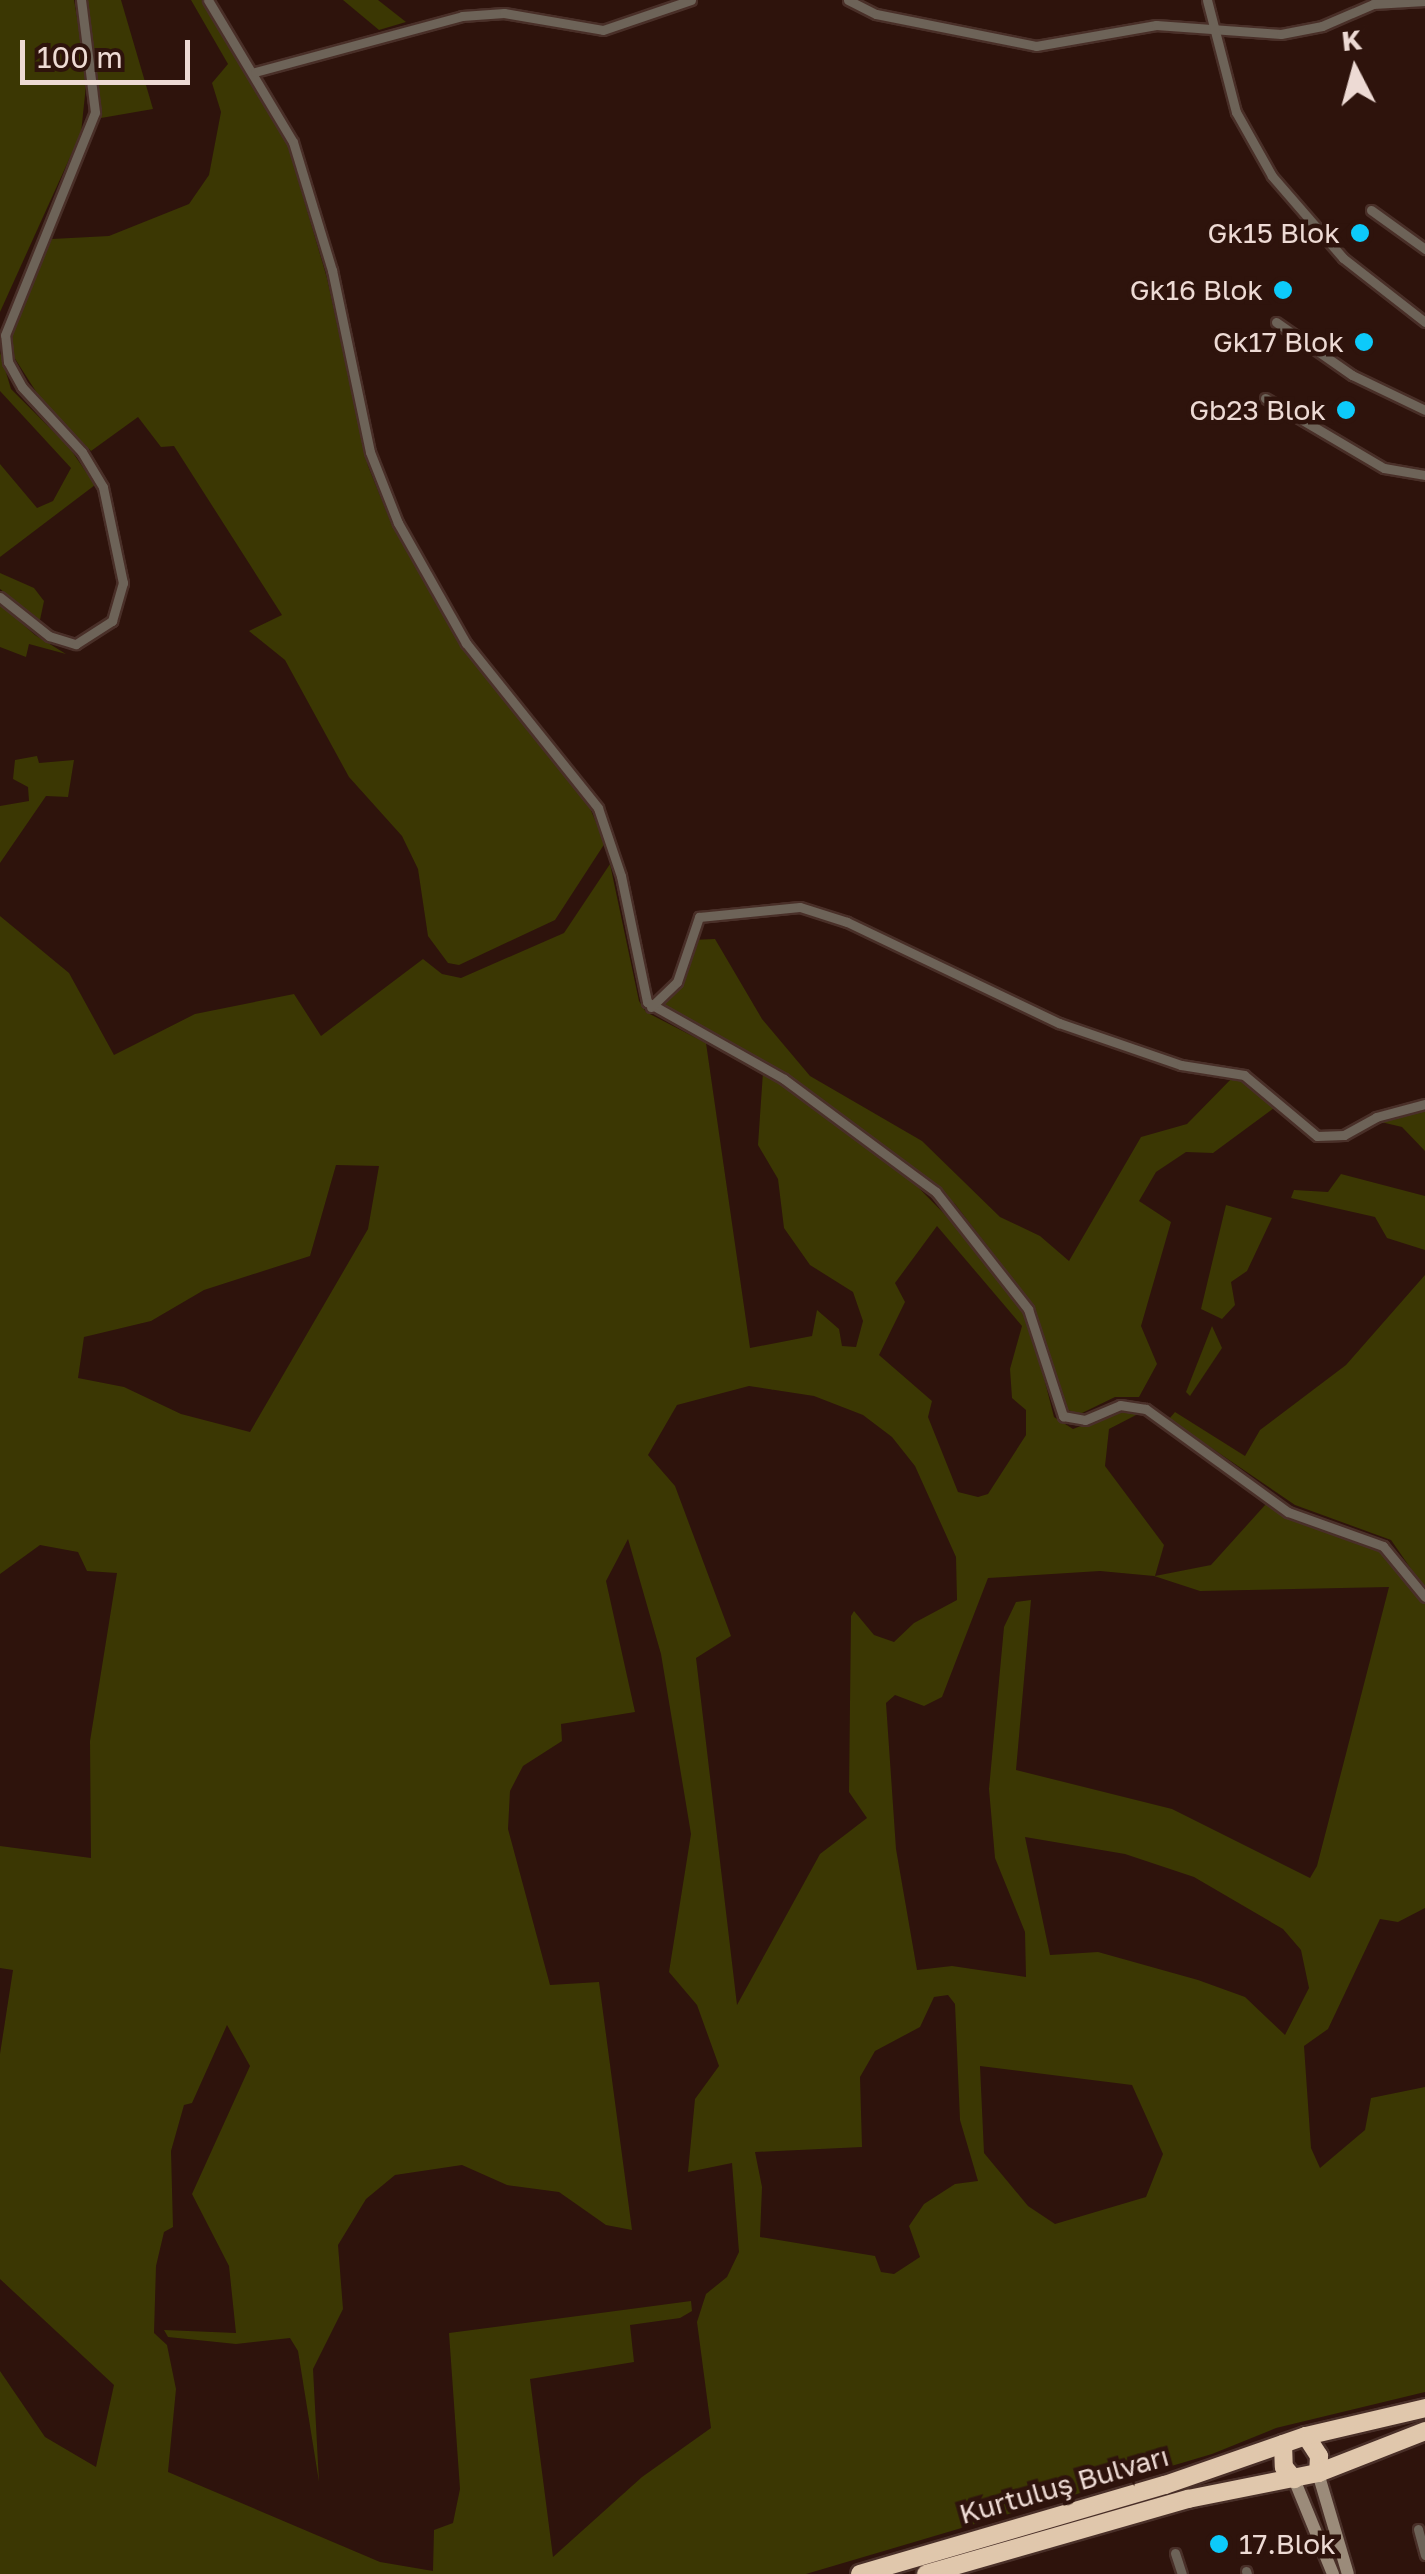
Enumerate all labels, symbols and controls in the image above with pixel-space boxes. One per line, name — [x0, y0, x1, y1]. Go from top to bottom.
scale bar — [25, 20, 195, 82]
north arrow — [1305, 20, 1405, 120]
text: K — [1340, 22, 1364, 57]
text: 100 m — [37, 39, 123, 75]
place label: Gk15 Blok — [1208, 216, 1340, 250]
marker: Gk15 Blok — [1349, 222, 1371, 244]
place label: Gk16 Blok — [1130, 273, 1263, 307]
marker: Gk16 Blok — [1272, 279, 1294, 301]
place label: Gk17 Blok — [1213, 325, 1344, 359]
marker: Gk17 Blok — [1353, 331, 1375, 353]
place label: Gb23 Blok — [1189, 393, 1326, 427]
marker: Gb23 Blok — [1335, 399, 1357, 421]
street label: Kurtuluş Bulvarı — [955, 2439, 1173, 2531]
place label: 17.Blok — [1239, 2527, 1336, 2561]
marker: 17.Blok — [1208, 2533, 1230, 2555]

